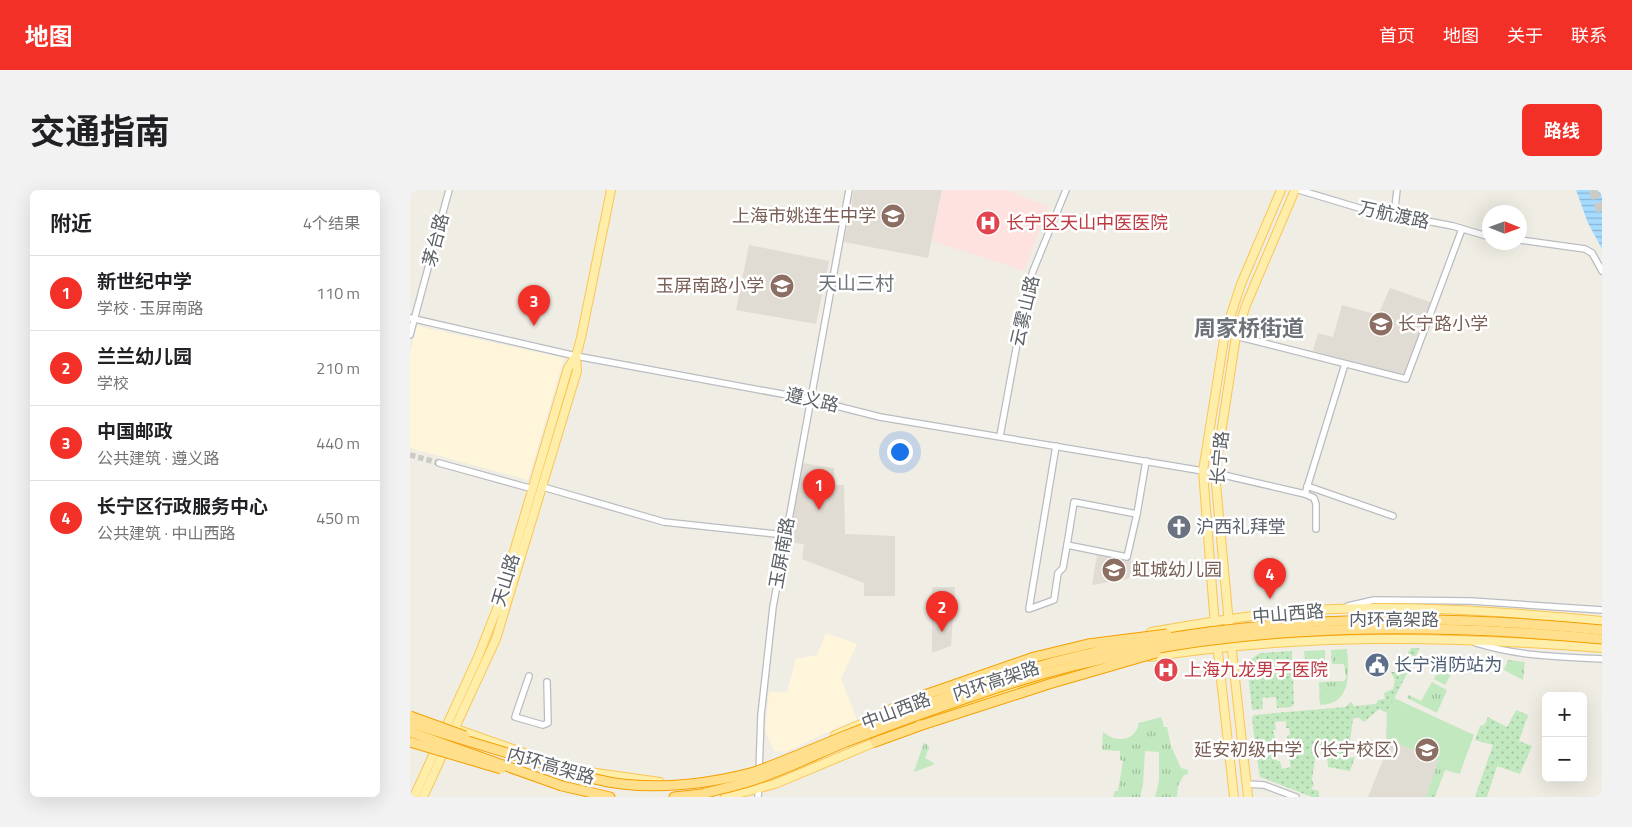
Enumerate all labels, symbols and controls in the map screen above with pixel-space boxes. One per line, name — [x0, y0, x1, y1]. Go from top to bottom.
text: 地图 — [25, 18, 73, 54]
text: 首页 — [1379, 22, 1415, 49]
text: 地图 — [1443, 22, 1479, 49]
text: 关于 — [1507, 22, 1543, 49]
text: 联系 — [1571, 22, 1607, 49]
text: 交通指南 — [30, 104, 170, 158]
button: 路线 — [1522, 104, 1602, 156]
street label: 万航渡路 — [1356, 194, 1432, 235]
place label: 上海市姚连生中学 — [732, 202, 876, 229]
school or university icon: 上海市姚连生中学 — [880, 203, 906, 229]
north arrow — [1482, 205, 1527, 250]
text: 附近 — [50, 207, 92, 239]
place label: 长宁区天山中医医院 — [1006, 209, 1168, 236]
street label: 茅台路 — [415, 210, 456, 269]
hospital icon: 长宁区天山中医医院 — [975, 210, 1001, 236]
text: 4个结果 — [303, 211, 360, 235]
text: 新世纪中学 — [97, 266, 192, 295]
district label: 天山三村 — [818, 268, 894, 297]
place label: 玉屏南路小学 — [656, 272, 764, 299]
school or university icon: 玉屏南路小学 — [769, 273, 795, 299]
street label: 云雾山路 — [1003, 273, 1046, 349]
text: 1 — [62, 281, 70, 305]
text: 110 m — [316, 281, 360, 305]
pin: 3 — [518, 285, 550, 326]
text: 学校 · 玉屏南路 — [97, 296, 204, 320]
place label: 长宁路小学 — [1398, 310, 1488, 337]
district label: 周家桥街道 — [1194, 311, 1304, 345]
school or university icon: 长宁路小学 — [1368, 311, 1394, 337]
text: 兰兰幼儿园 — [97, 341, 192, 370]
text: 2 — [62, 356, 70, 380]
text: 210 m — [316, 356, 360, 380]
text: 学校 — [97, 371, 129, 395]
street label: 遵义路 — [783, 380, 841, 419]
text: 中国邮政 — [97, 416, 173, 445]
street label: 长宁路 — [1204, 430, 1235, 486]
text: 3 — [62, 431, 70, 455]
text: 440 m — [316, 431, 360, 455]
your location — [887, 439, 913, 465]
text: 公共建筑 · 遵义路 — [97, 446, 220, 470]
pin: 1 — [803, 469, 835, 510]
text: 长宁区行政服务中心 — [97, 491, 268, 520]
text: 4 — [62, 506, 70, 530]
text: 450 m — [316, 506, 360, 530]
place label: 沪西礼拜堂 — [1196, 513, 1286, 540]
church icon: 沪西礼拜堂 — [1166, 514, 1192, 540]
street label: 玉屏南路 — [762, 515, 801, 591]
text: 公共建筑 · 中山西路 — [97, 521, 236, 545]
street label: 天山路 — [485, 550, 526, 610]
place label: 虹城幼儿园 — [1132, 556, 1222, 583]
school or university icon: 虹城幼儿园 — [1101, 557, 1127, 583]
pin: 4 — [1254, 558, 1286, 599]
pin: 2 — [926, 591, 958, 632]
street label: 中山西路 — [1251, 597, 1325, 630]
street label: 内环高架路 — [1349, 606, 1439, 633]
place label: 长宁消防站为 — [1394, 651, 1502, 678]
public building icon: 长宁消防站为 — [1364, 652, 1390, 678]
street label: 内环高架路 — [949, 654, 1043, 707]
place label: 上海九龙男子医院 — [1184, 656, 1328, 683]
hospital icon: 上海九龙男子医院 — [1153, 657, 1179, 683]
street label: 中山西路 — [857, 685, 934, 736]
map controls — [1542, 692, 1587, 782]
button: + — [1542, 692, 1587, 737]
place label: 延安初级中学（长宁校区） — [1194, 736, 1410, 763]
school or university icon: 延安初级中学（长宁校区） — [1414, 737, 1440, 763]
button: − — [1542, 737, 1587, 782]
street label: 内环高架路 — [504, 740, 598, 791]

